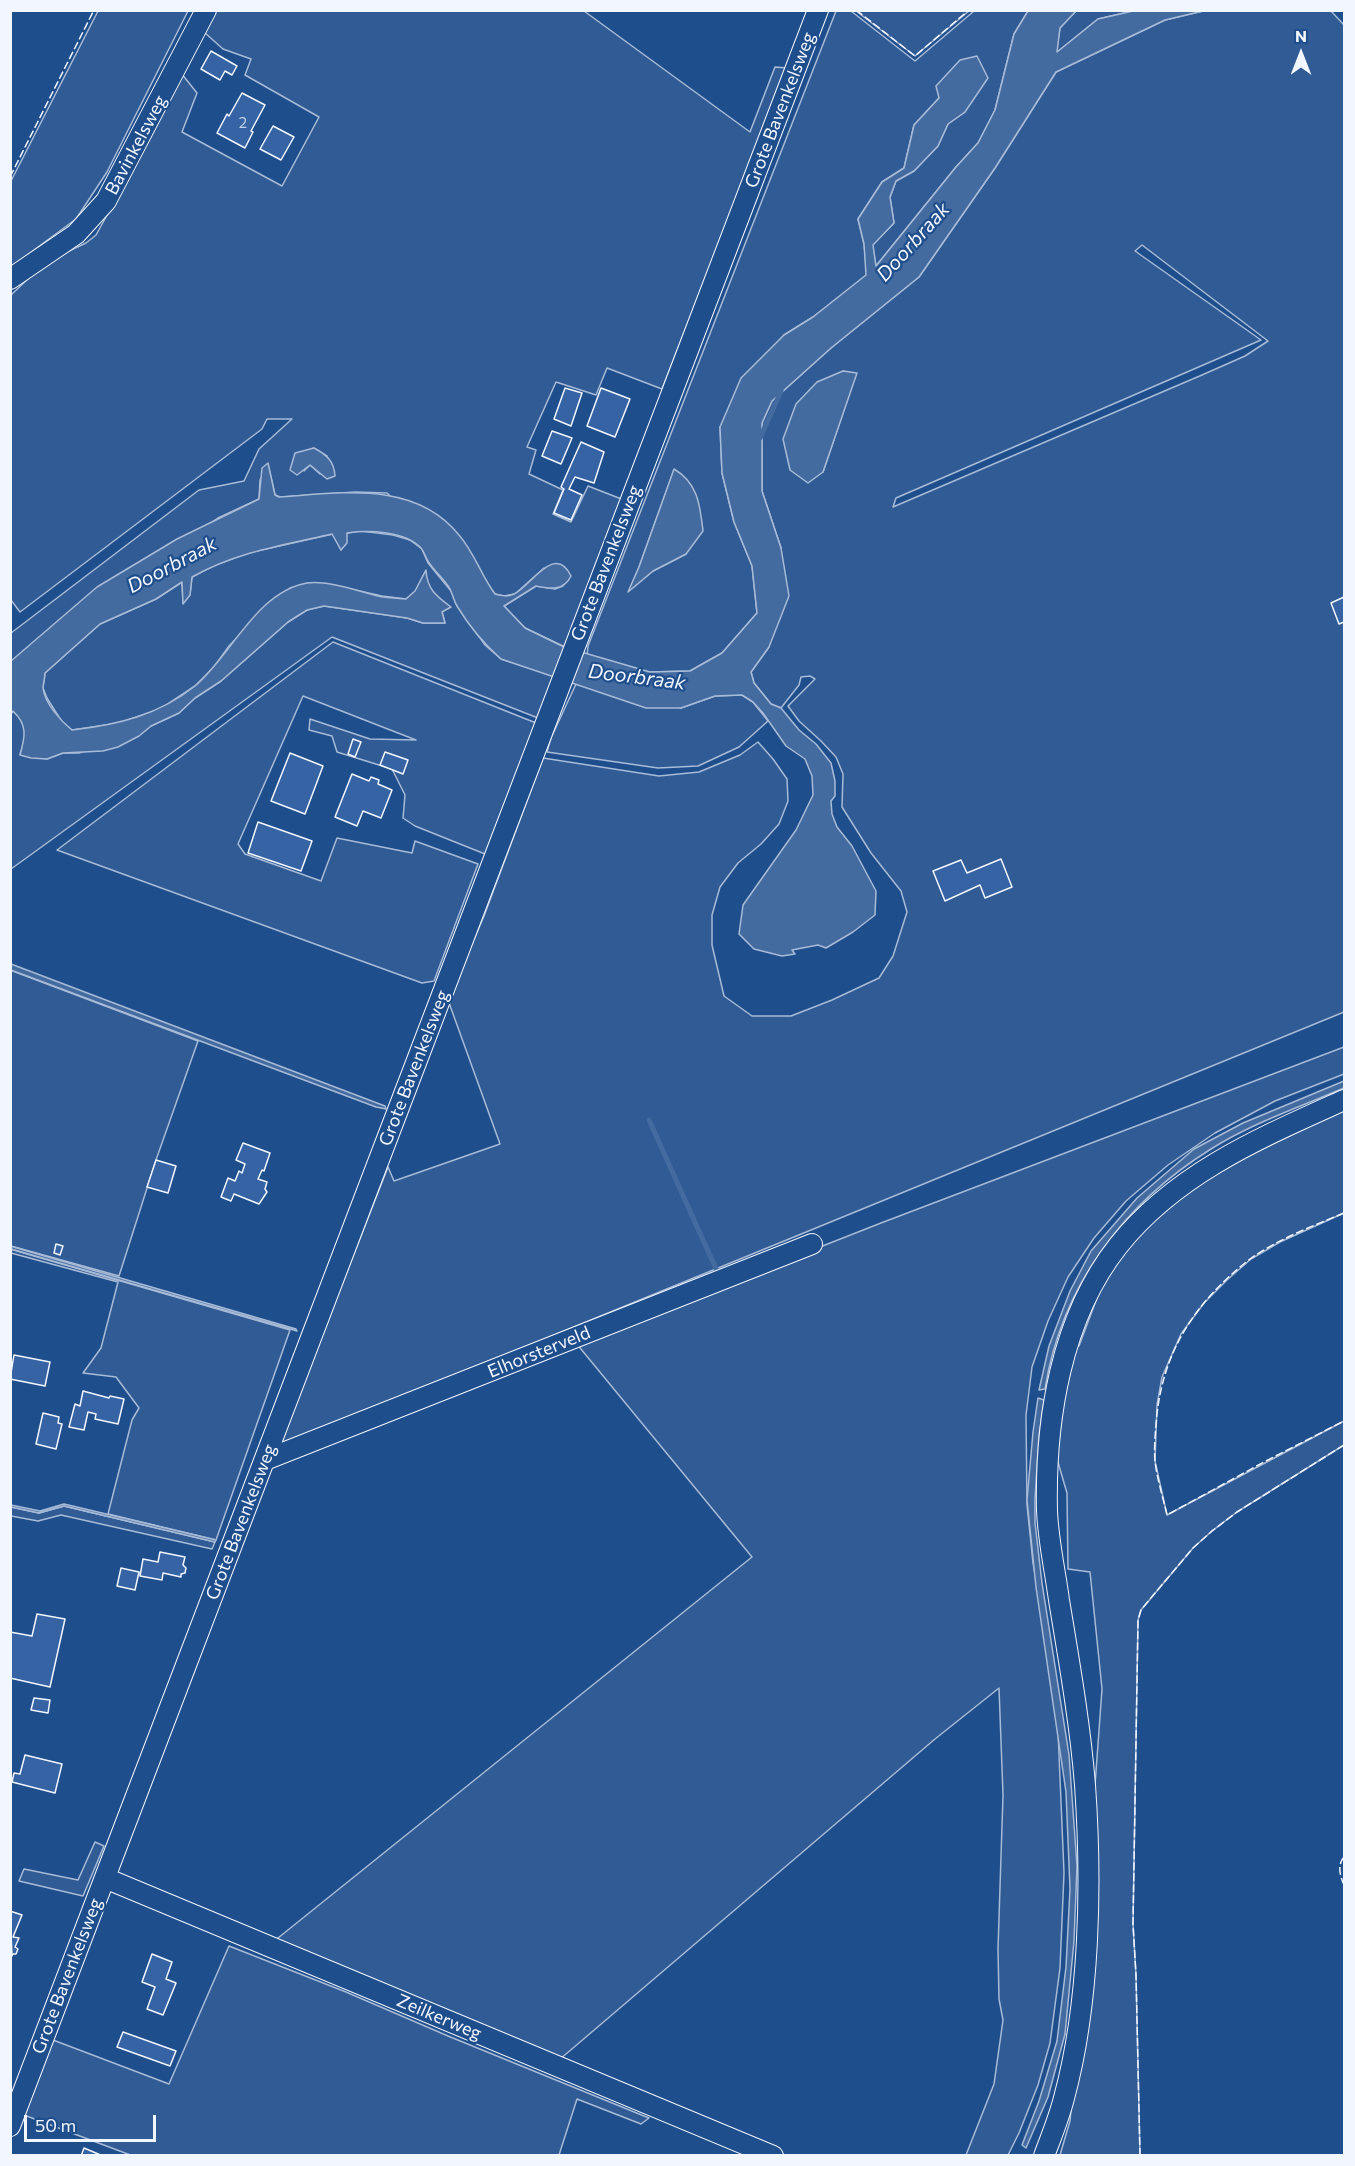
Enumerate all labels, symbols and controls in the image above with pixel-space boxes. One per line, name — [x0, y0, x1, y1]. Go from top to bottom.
north arrow — [1271, 24, 1331, 84]
text: N — [1295, 26, 1307, 45]
street label: Grote Bavenkelsweg — [740, 29, 820, 191]
street label: Bavinkelsweg — [101, 91, 171, 199]
house number: 2 — [239, 114, 247, 132]
water label: Doorbraak — [871, 198, 955, 286]
street label: Grote Bavenkelsweg — [566, 482, 646, 644]
water label: Doorbraak — [123, 531, 221, 599]
water label: Doorbraak — [587, 659, 687, 695]
street label: Grote Bavenkelsweg — [374, 987, 454, 1149]
street label: Elhorsterveld — [485, 1322, 593, 1382]
street label: Grote Bavenkelsweg — [201, 1441, 281, 1603]
street label: Grote Bavenkelsweg — [27, 1895, 107, 2057]
street label: Zeilkerweg — [393, 1989, 485, 2045]
scale bar — [27, 2103, 159, 2141]
text: 50 m — [35, 2114, 76, 2136]

